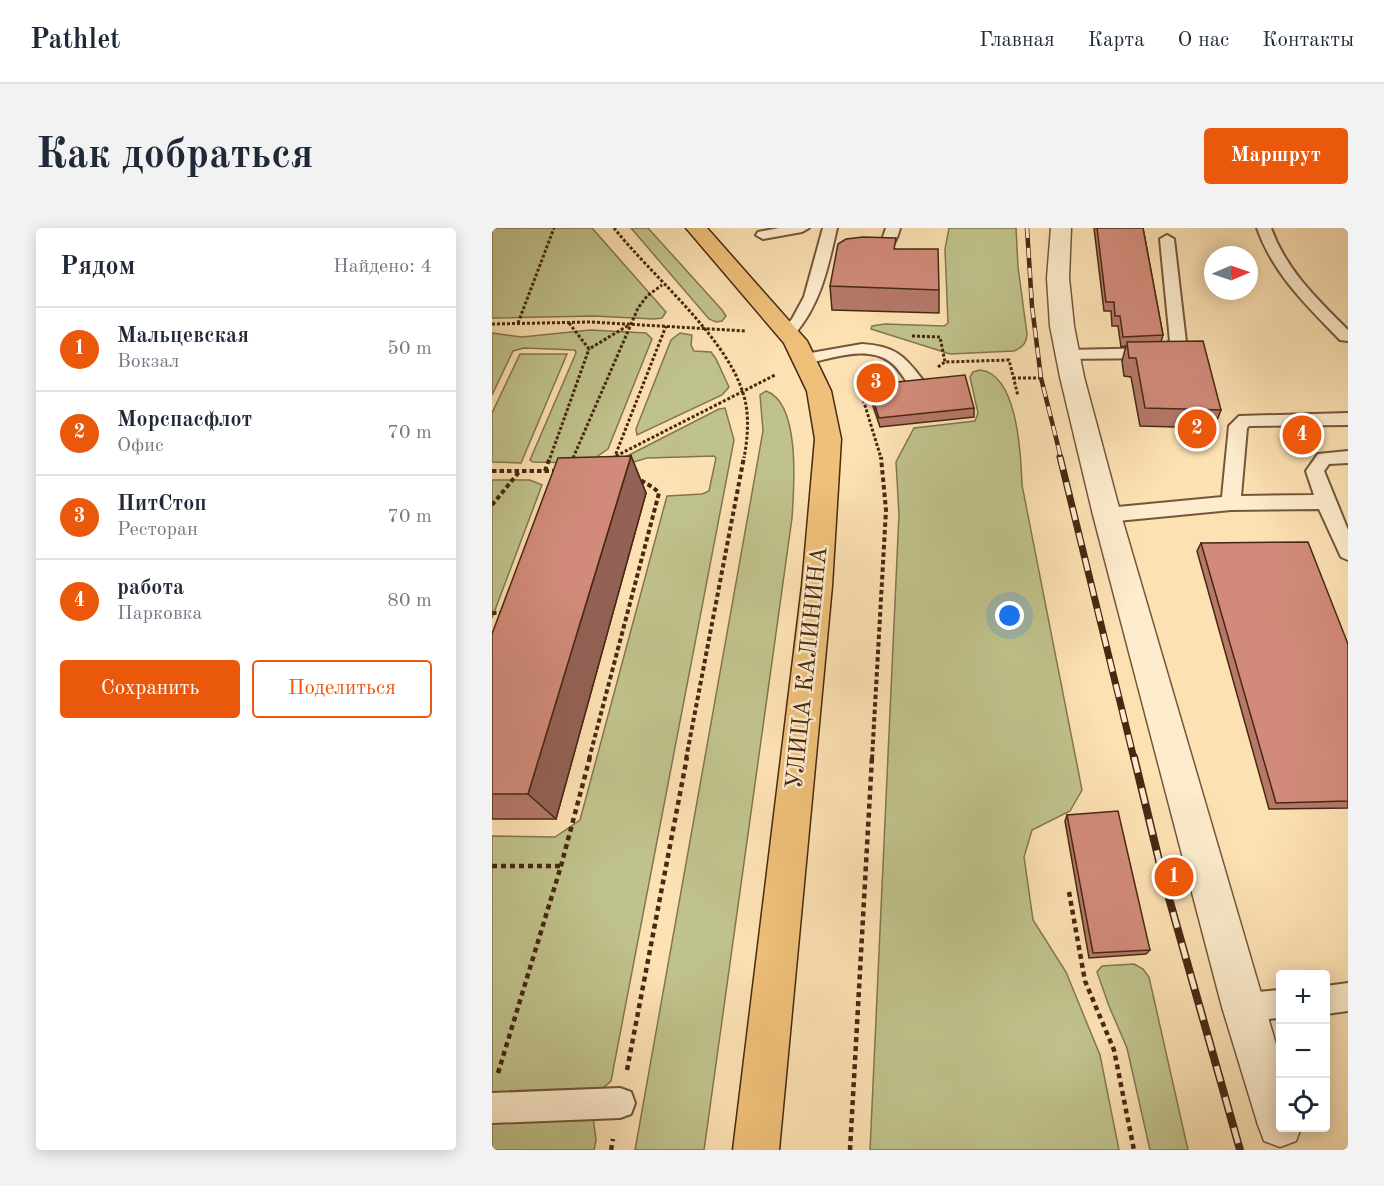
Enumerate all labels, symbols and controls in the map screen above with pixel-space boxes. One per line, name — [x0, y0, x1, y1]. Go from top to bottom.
text: Pathlet — [30, 27, 121, 55]
text: Главная — [979, 30, 1055, 51]
text: Карта — [1088, 30, 1145, 51]
text: О нас — [1178, 30, 1229, 51]
text: Контакты — [1262, 30, 1354, 51]
button: Маршрут — [1204, 128, 1348, 184]
text: Как добраться — [36, 135, 313, 177]
north arrow — [1204, 246, 1258, 300]
text: Рядом — [60, 254, 135, 280]
text: Найдено: 4 — [333, 257, 432, 277]
text: Мальцевская — [117, 325, 249, 347]
text: 1 — [74, 339, 85, 359]
text: 50 m — [387, 339, 432, 359]
text: Вокзал — [117, 352, 179, 372]
pin: 3 — [856, 360, 896, 406]
pin: 2 — [1178, 406, 1216, 452]
text: Морспасфлот — [117, 409, 252, 431]
pin: 4 — [1282, 412, 1322, 458]
text: 2 — [74, 423, 85, 443]
text: 70 m — [387, 423, 432, 443]
text: Офис — [117, 436, 164, 456]
text: ПитСтоп — [117, 493, 207, 515]
text: 3 — [74, 507, 85, 527]
text: 70 m — [387, 507, 432, 527]
text: Ресторан — [117, 520, 198, 540]
street label: УЛИЦА КАЛИНИНА — [783, 545, 833, 791]
text: работа — [117, 577, 184, 599]
text: 4 — [74, 591, 85, 611]
text: 80 m — [387, 591, 432, 611]
your location — [995, 601, 1024, 630]
text: Парковка — [117, 604, 202, 624]
button: Сохранить — [60, 660, 240, 718]
button: Поделиться — [252, 660, 432, 718]
pin: 1 — [1154, 854, 1194, 900]
map controls — [1276, 970, 1330, 1132]
button: + — [1276, 970, 1330, 1024]
button: − — [1276, 1024, 1330, 1078]
button: locate — [1276, 1078, 1330, 1132]

